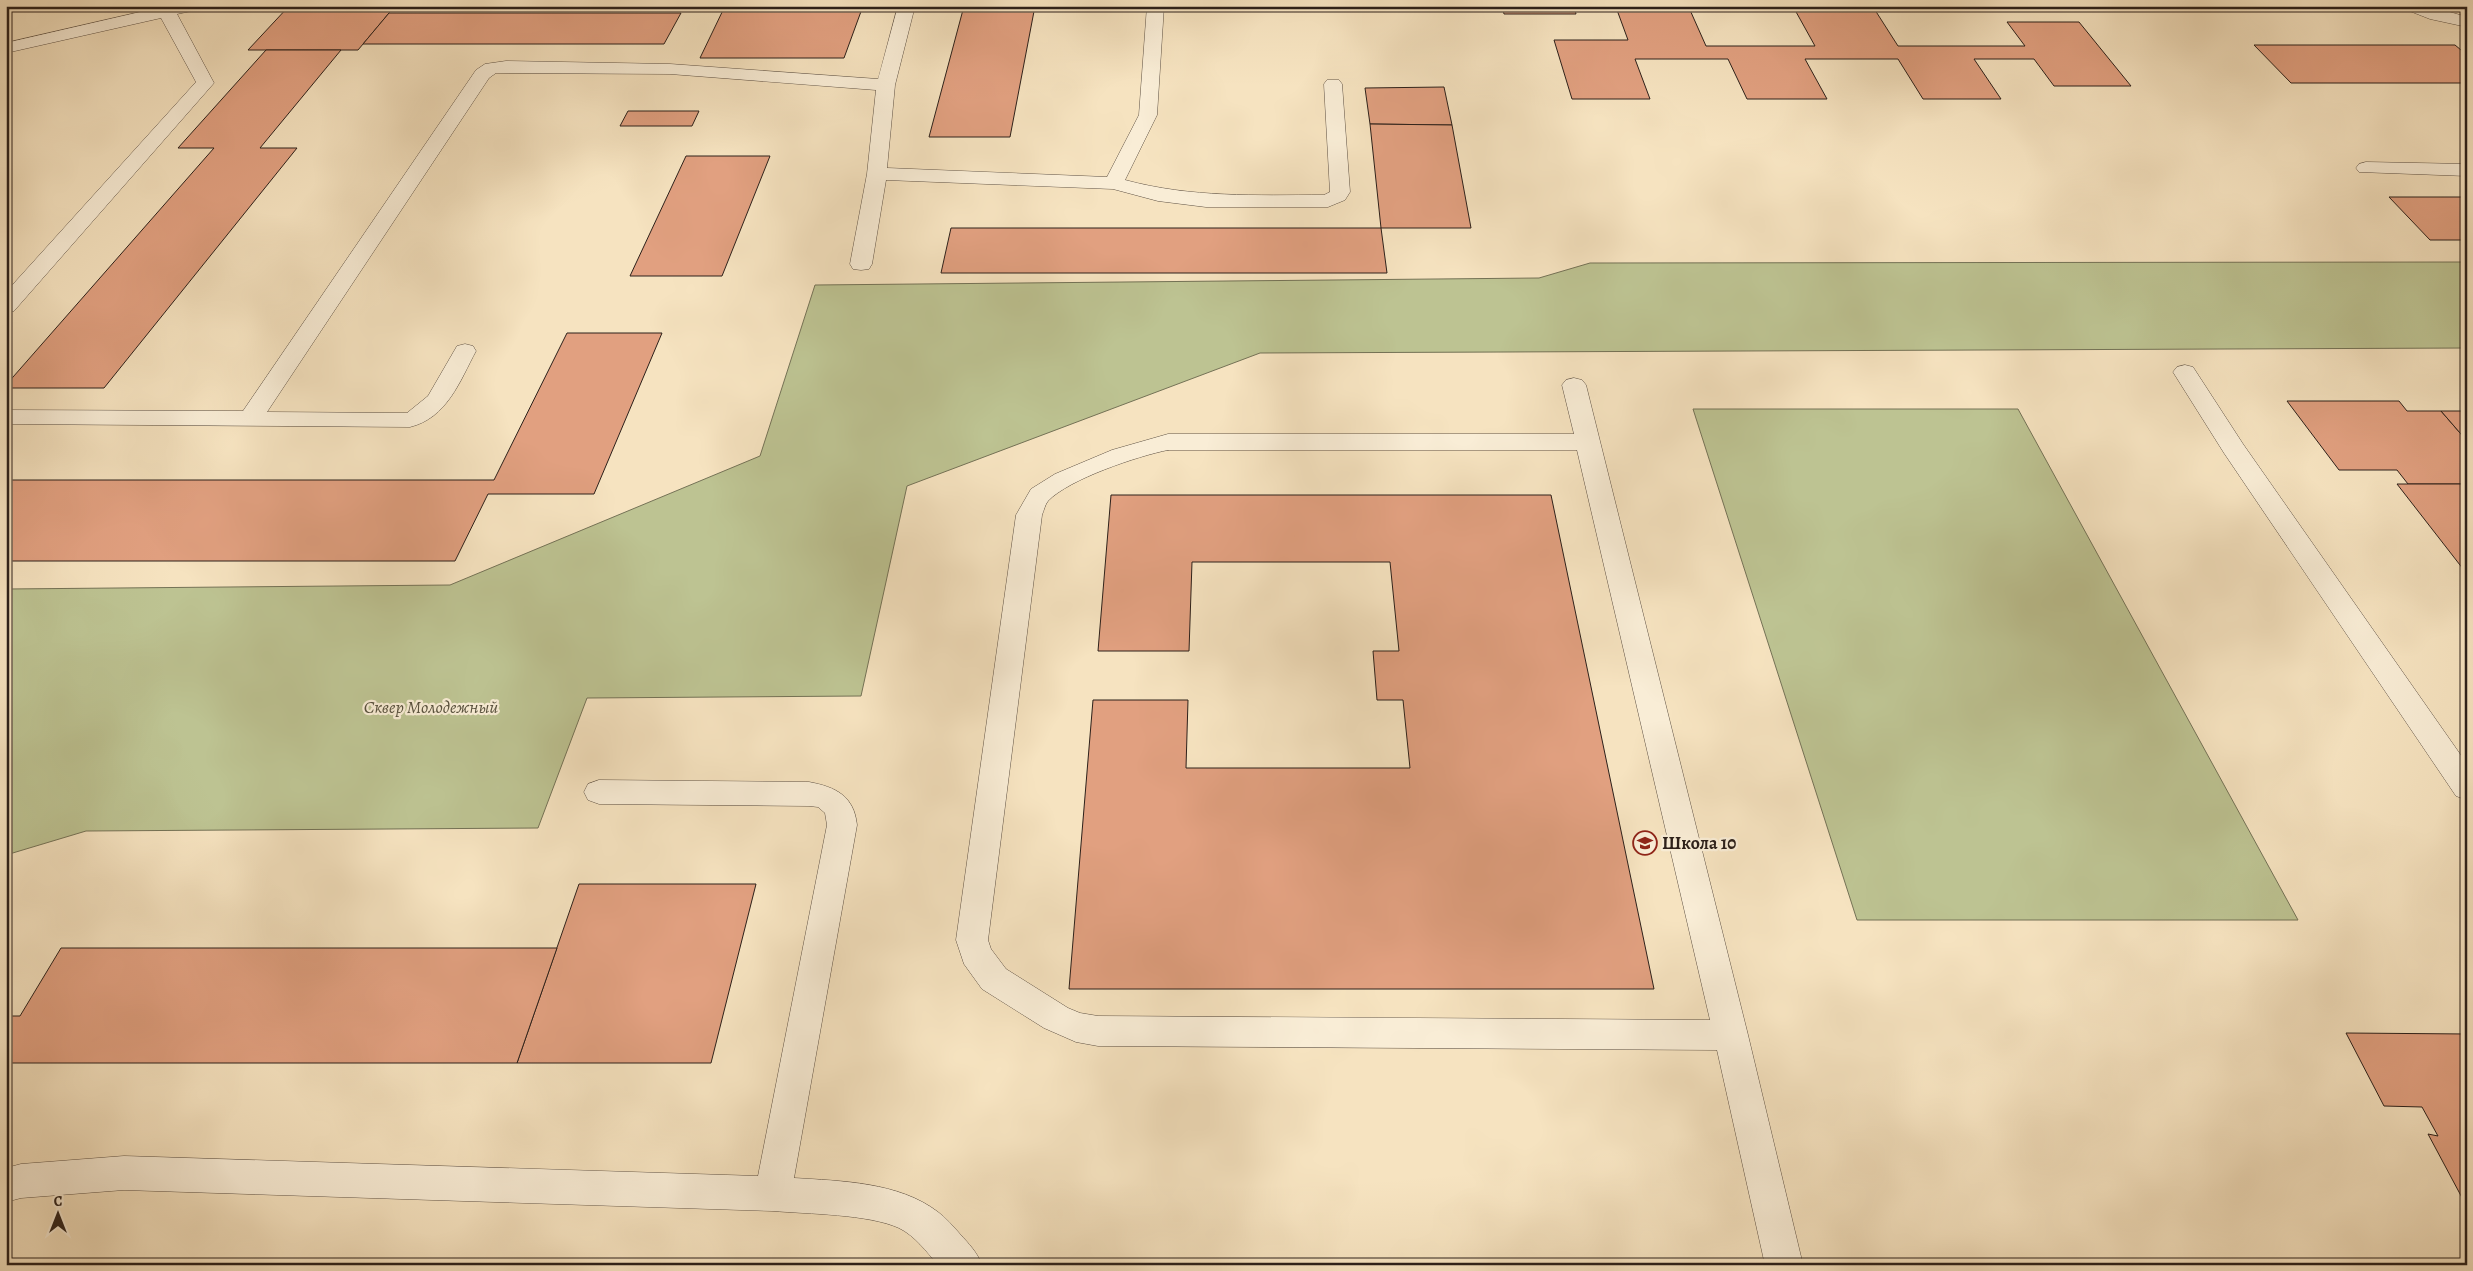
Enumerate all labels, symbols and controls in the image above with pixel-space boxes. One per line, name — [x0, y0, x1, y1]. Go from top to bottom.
park label: Сквер Молодежный — [364, 695, 498, 719]
school or university icon: Школа 10 — [1632, 830, 1658, 856]
place label: Школа 10 — [1662, 831, 1736, 855]
north arrow — [32, 1188, 82, 1238]
text: С — [54, 1192, 63, 1211]

